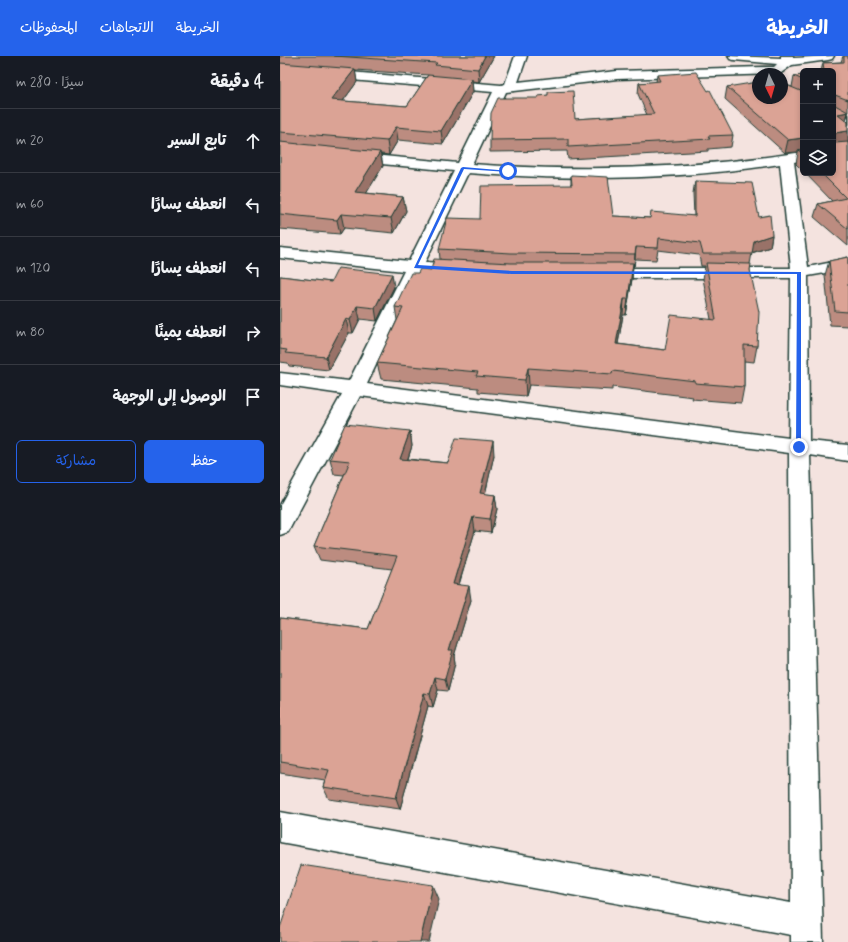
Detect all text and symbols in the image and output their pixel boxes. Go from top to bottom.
text: الخريطة [766,16,828,41]
text: المحفوظات [20,19,78,37]
text: الاتجاهات [100,19,154,37]
text: الخريطة [176,19,219,37]
north arrow [752,68,788,104]
map controls [800,68,836,176]
button: + [800,68,836,104]
text: 4 دقيقة [210,71,264,93]
text: سيرًا · 280 m [16,74,84,91]
button: − [800,104,836,140]
icon: ahead [242,130,264,152]
text: تابع السير [168,131,226,151]
text: 20 m [16,132,44,149]
button: layers [800,140,836,176]
route start [499,162,517,180]
icon: left [242,194,264,216]
text: انعطف يسارًا [151,195,226,215]
text: 60 m [16,196,44,213]
icon: left [242,258,264,280]
text: انعطف يسارًا [151,259,226,279]
text: 120 m [16,260,50,277]
icon: right [242,322,264,344]
text: انعطف يمينًا [155,323,226,343]
text: 80 m [16,324,45,341]
icon: arrive [242,386,264,408]
text: الوصول إلى الوجهة [112,387,226,407]
route end [790,438,808,456]
button: مشاركة [16,440,136,483]
button: حفظ [144,440,264,483]

